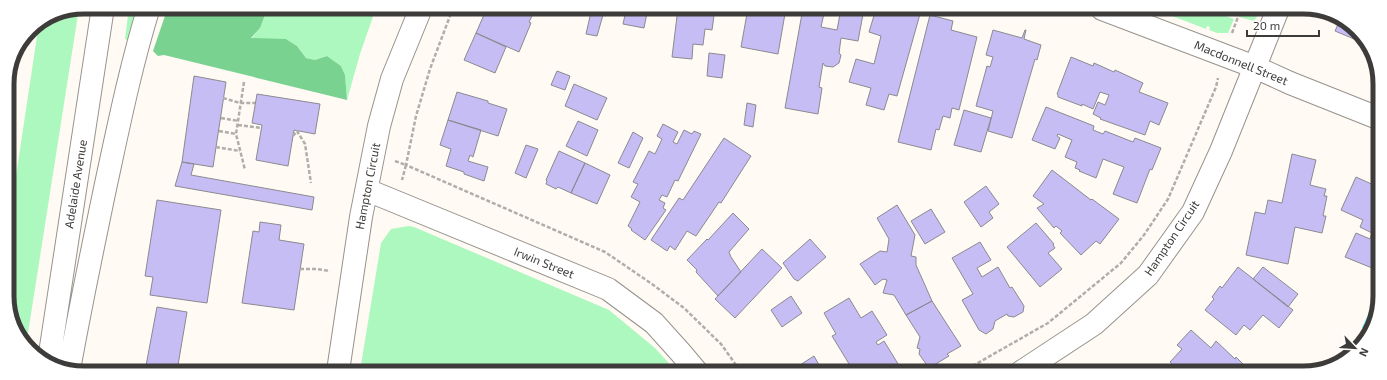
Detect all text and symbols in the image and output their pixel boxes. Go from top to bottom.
scale bar [1247,12,1319,38]
text: 20 m [1253,18,1280,32]
street label: Macdonnell Street [1192,37,1291,87]
street label: Adelaide Avenue [61,138,89,229]
street label: Hampton Circuit [352,141,382,230]
street label: Hampton Circuit [1141,197,1202,278]
street label: Irwin Street [512,244,577,281]
north arrow [1335,328,1375,368]
text: N [1357,346,1372,359]

